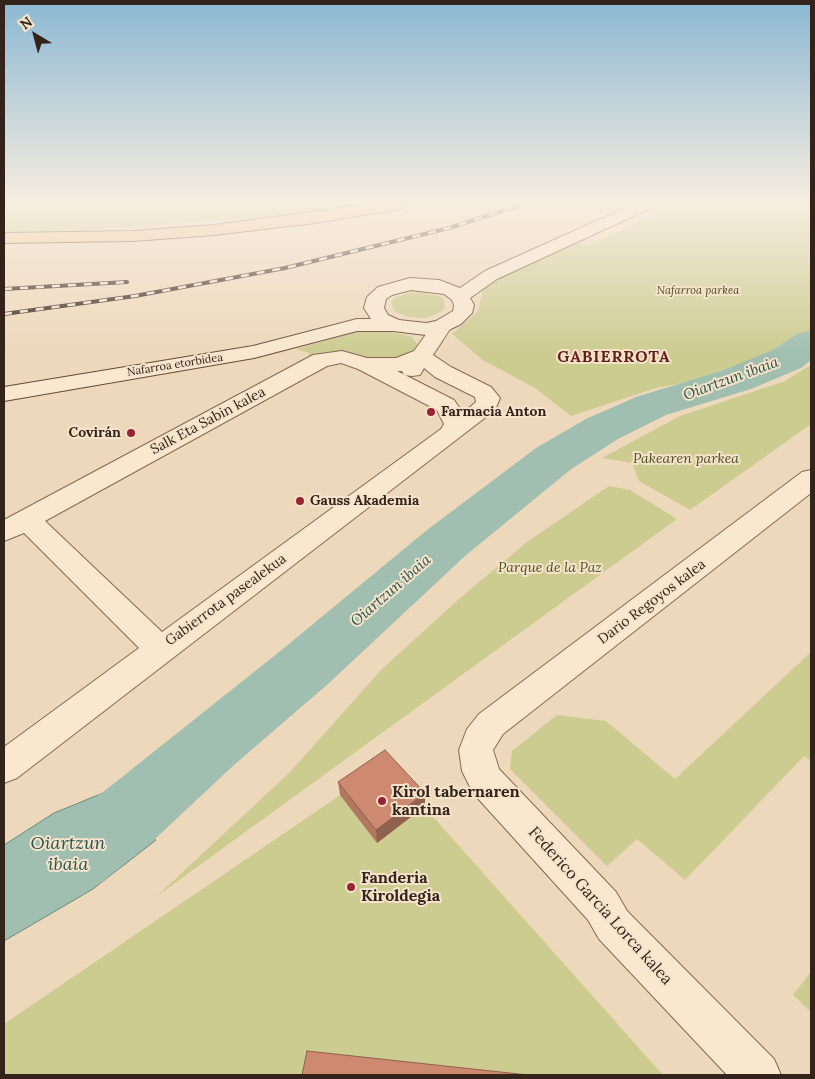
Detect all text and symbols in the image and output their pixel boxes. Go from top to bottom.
north arrow [10,10,60,60]
text: N [16,13,36,33]
park label: Nafarroa parkea [657,284,739,298]
district label: GABIERROTA [556,347,672,367]
street label: Nafarroa etorbidea [126,351,224,379]
water label: Oiartzun ibaia [681,353,781,405]
street label: Salk Eta Sabin kalea [148,384,268,458]
place label: Farmacia Anton [441,404,546,420]
marker: Farmacia Anton [425,406,437,418]
place label: Covirán [69,425,121,441]
marker: Covirán [125,427,137,439]
park label: Pakearen parkea [633,451,739,467]
place label: Gauss Akademia [310,493,419,509]
marker: Gauss Akademia [294,495,306,507]
street label: Gabierrota pasealekua [162,550,290,650]
water label: Oiartzun ibaia [347,551,435,631]
street label: Dario Regoyos kalea [595,556,709,648]
park label: Parque de la Paz [498,560,602,576]
place label: Kirol tabernaren kantina [392,782,520,820]
marker: Kirol tabernaren kantina [376,795,388,807]
street label: Federico Garcia Lorca kalea [524,823,676,989]
water label: Oiartzun ibaia [31,833,105,876]
place label: Fanderia Kiroldegia [361,868,440,906]
marker: Fanderia Kiroldegia [345,881,357,893]

